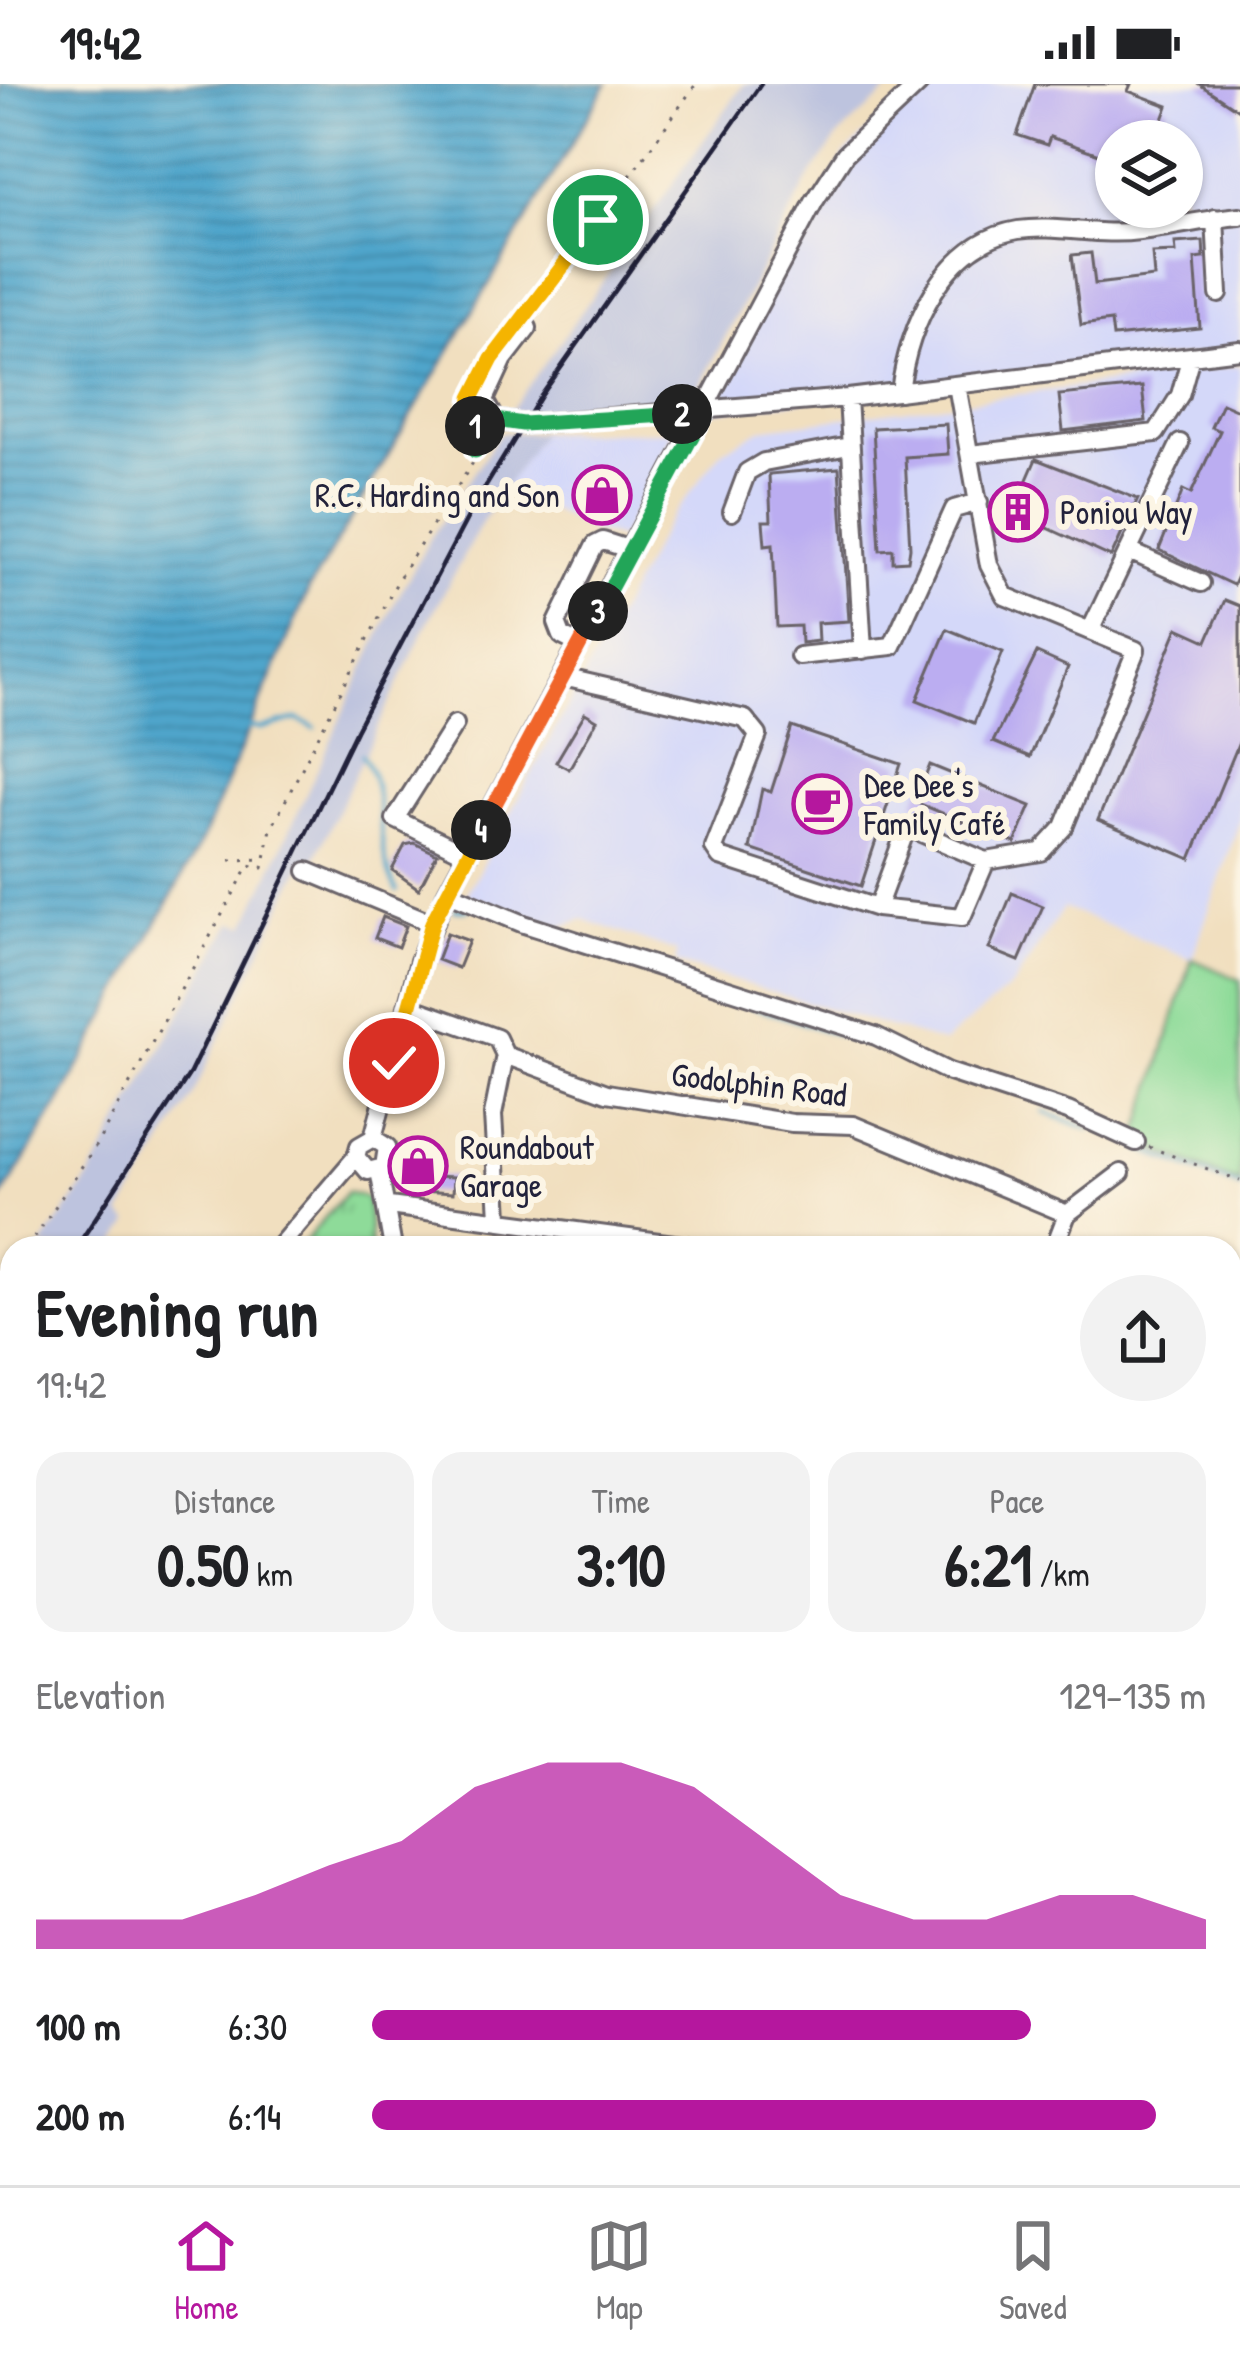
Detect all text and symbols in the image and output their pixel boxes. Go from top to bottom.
text: 19:42 [60,12,141,73]
map controls [1095,120,1203,228]
button: layers [1095,120,1203,228]
pin [547,169,649,271]
icon: arrive [565,187,631,253]
pin: 2 [652,384,712,444]
text: 2 [674,392,690,436]
pin: 1 [445,396,505,456]
text: 1 [469,404,481,448]
shop icon: R.C. Harding and Son [571,464,633,526]
place label: R.C. Harding and Son [315,473,560,518]
building icon: Poniou Way [987,481,1049,543]
place label: Poniou Way [1060,490,1193,535]
pin: 3 [568,581,628,641]
text: 3 [591,589,605,633]
place label: Dee Dee's Family Café [863,763,1005,846]
cafe icon: Dee Dee's Family Café [791,773,853,835]
pin: 4 [451,800,511,860]
text: 4 [475,808,487,852]
pin [343,1012,445,1114]
icon: check [361,1030,427,1096]
street label: Godolphin Road [669,1051,849,1118]
place label: Roundabout Garage [460,1125,594,1208]
shop icon: Roundabout Garage [387,1135,449,1197]
text: Evening run [36,1267,318,1357]
button: share [1080,1275,1206,1401]
text: 19:42 [36,1357,106,1410]
text: Distance [175,1479,275,1523]
text: Time [592,1479,650,1523]
text: Pace [990,1479,1044,1523]
text: 0.50 [157,1523,249,1605]
text: 3:10 [576,1523,666,1605]
text: 6:21 [944,1523,1032,1605]
text: km [249,1552,293,1596]
text: /km [1032,1552,1090,1596]
text: Elevation [36,1668,166,1721]
text: 129–135 m [1059,1668,1206,1721]
text: 100 m [36,1999,121,2052]
text: 6:30 [228,1999,288,2052]
text: 200 m [36,2089,125,2142]
text: 6:14 [228,2089,281,2142]
tab: Home [173,2213,239,2329]
tab: Map [586,2213,652,2329]
tab: Saved [999,2213,1067,2329]

